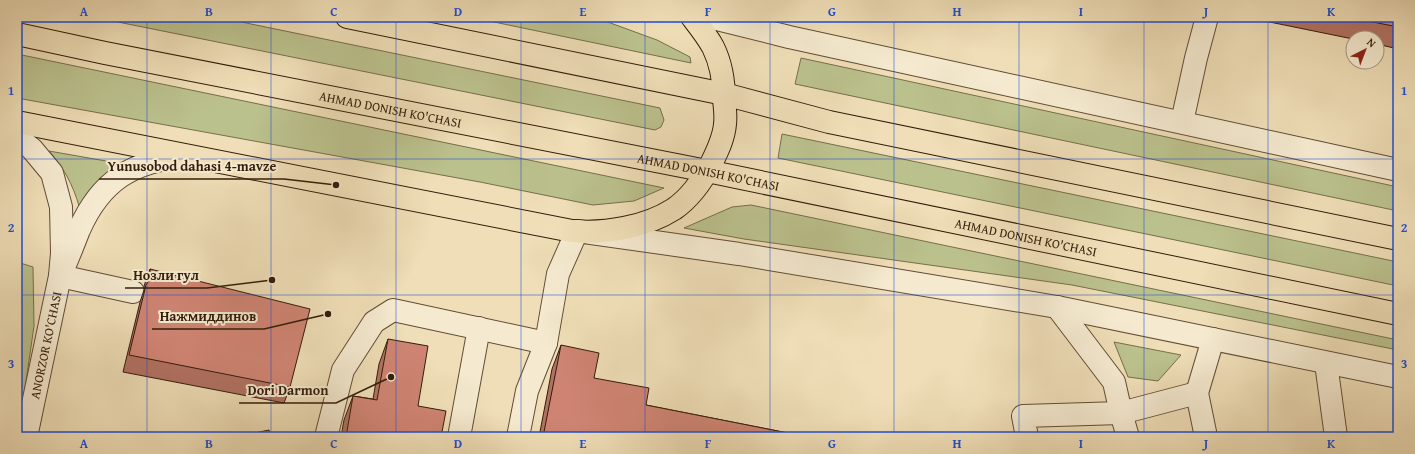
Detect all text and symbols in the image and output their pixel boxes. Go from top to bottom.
text: A [80,2,89,21]
text: B [205,2,213,21]
text: C [330,2,338,21]
text: D [454,2,462,21]
text: E [580,2,587,21]
text: F [705,2,712,21]
text: G [828,2,836,21]
text: H [952,2,962,21]
text: I [1079,2,1083,21]
text: J [1202,2,1209,21]
text: K [1327,2,1336,21]
north arrow [1345,30,1385,70]
text: N [1364,34,1380,51]
text: 1 [8,81,14,100]
text: 1 [1401,81,1407,100]
street label: AHMAD DONISH KO'CHASI [318,86,463,132]
street label: AHMAD DONISH KO'CHASI [636,148,781,195]
callout: Yunusobod dahasi 4-mavze [99,153,284,179]
text: Yunusobod dahasi 4-mavze [108,156,277,176]
street label: AHMAD DONISH KO'CHASI [953,213,1098,261]
text: 2 [8,218,15,237]
text: 2 [1401,218,1408,237]
callout: Нозли гул [125,262,207,288]
text: Нозли гул [133,265,199,285]
street label: ANORZOR KO'CHASI [25,289,66,401]
callout: Нажмиддинов [152,303,264,329]
text: Нажмиддинов [160,306,256,326]
text: 3 [8,354,14,373]
text: 3 [1401,354,1407,373]
callout: Dori Darmon [239,377,336,403]
text: Dori Darmon [248,380,329,400]
text: A [80,434,89,453]
text: B [205,434,213,453]
text: C [330,434,338,453]
text: D [454,434,462,453]
text: E [580,434,587,453]
text: F [705,434,712,453]
text: G [828,434,836,453]
text: H [952,434,962,453]
text: I [1079,434,1083,453]
text: J [1202,434,1209,453]
text: K [1327,434,1336,453]

